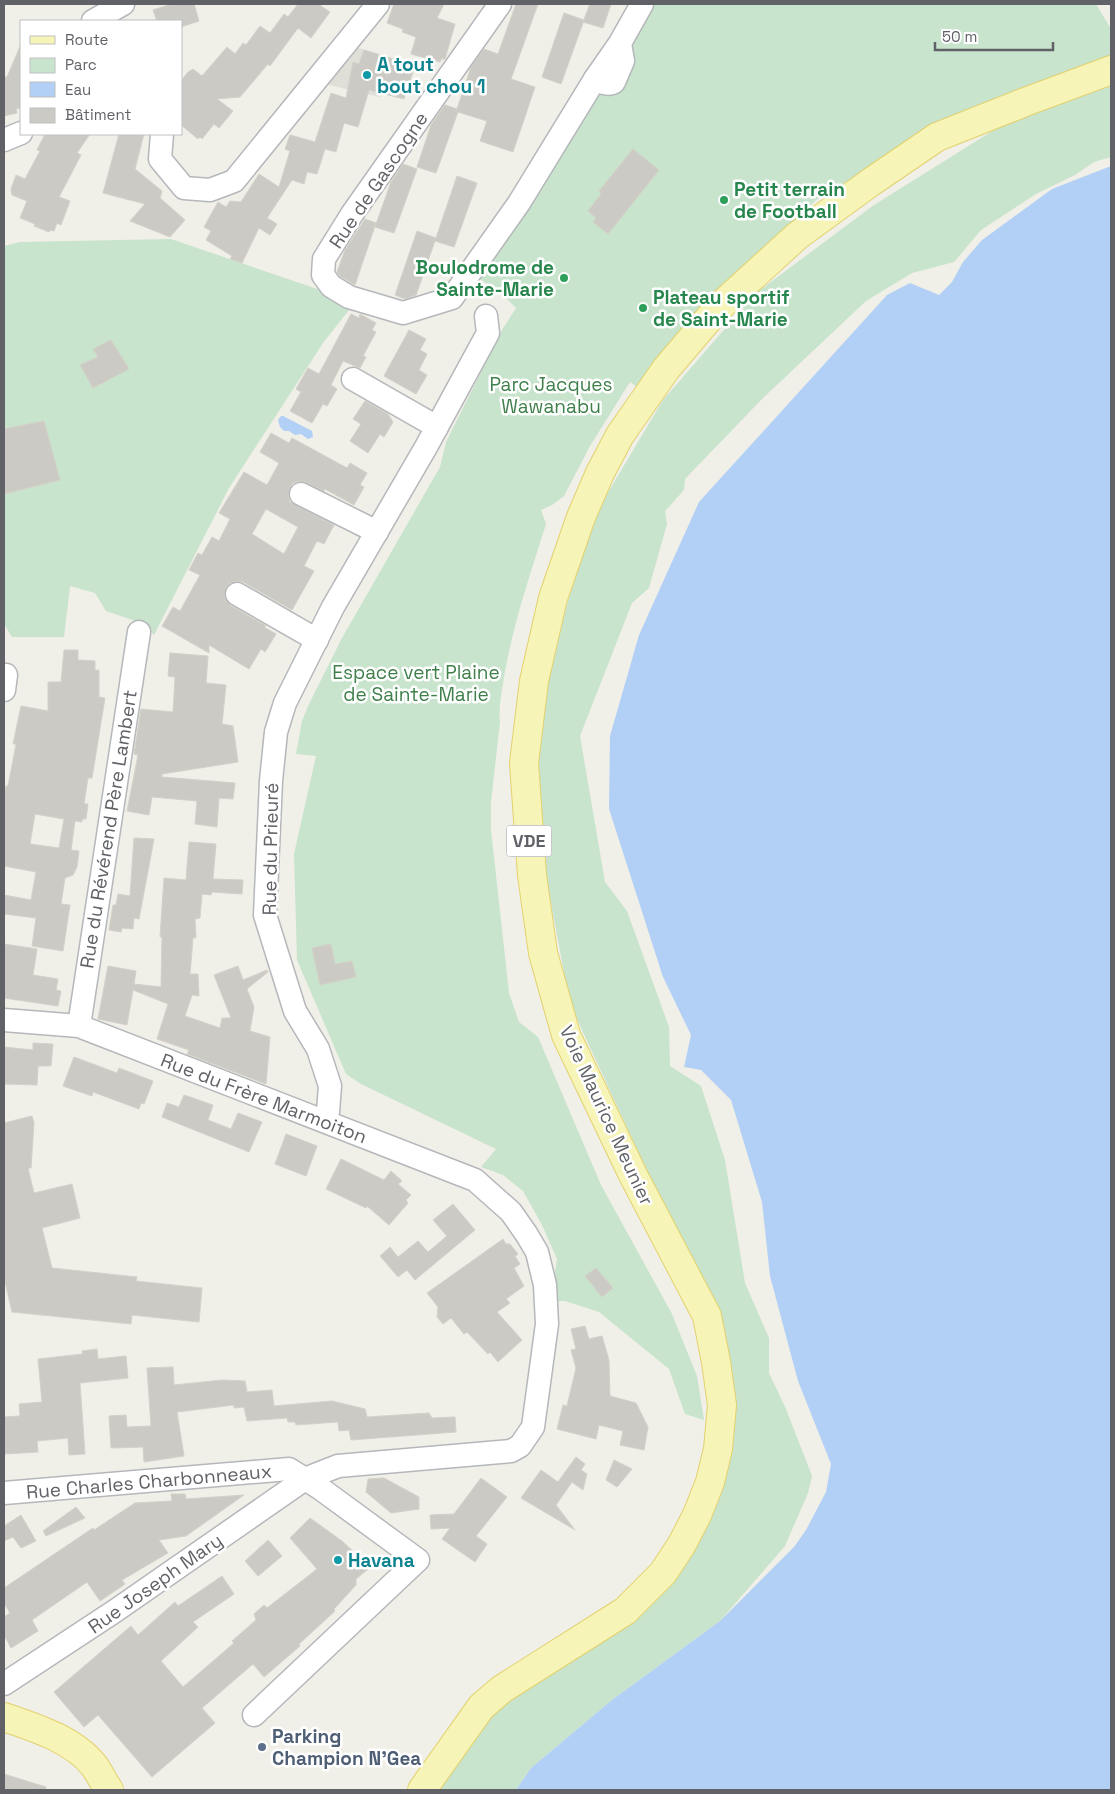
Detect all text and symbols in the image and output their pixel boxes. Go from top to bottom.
legend [20,20,182,135]
scale bar [935,20,1052,52]
text: 50 m [942,27,977,46]
text: Route [65,30,109,49]
place label: A tout bout chou 1 [377,52,486,99]
text: Parc [65,55,97,74]
marker: A tout bout chou 1 [361,69,373,81]
text: Eau [65,80,91,99]
text: Bâtiment [65,105,131,124]
street label: Rue de Gascogne [323,107,433,253]
place label: Petit terrain de Football [734,177,845,224]
marker: Petit terrain de Football [718,194,730,206]
place label: Boulodrome de Sainte-Marie [415,255,554,302]
marker: Boulodrome de Sainte-Marie [558,272,570,284]
place label: Plateau sportif de Saint-Marie [653,285,790,332]
marker: Plateau sportif de Saint-Marie [637,302,649,314]
park label: Parc Jacques Wawanabu [489,372,613,419]
park label: Espace vert Plaine de Sainte-Marie [332,660,500,707]
street label: Rue du Révérend Père Lambert [74,688,143,970]
street label: Rue du Prieuré [257,782,284,916]
road number: VDE [506,826,552,856]
street label: Voie Maurice Meunier [554,1021,659,1209]
street label: Rue du Frère Marmoiton [157,1048,370,1149]
street label: Rue Charles Charbonneaux [25,1458,273,1505]
street label: Rue Joseph Mary [83,1528,227,1639]
place label: Havana [348,1548,415,1573]
marker: Havana [332,1554,344,1566]
place label: Parking Champion N'Gea [272,1724,421,1771]
marker: Parking Champion N'Gea [256,1741,268,1753]

